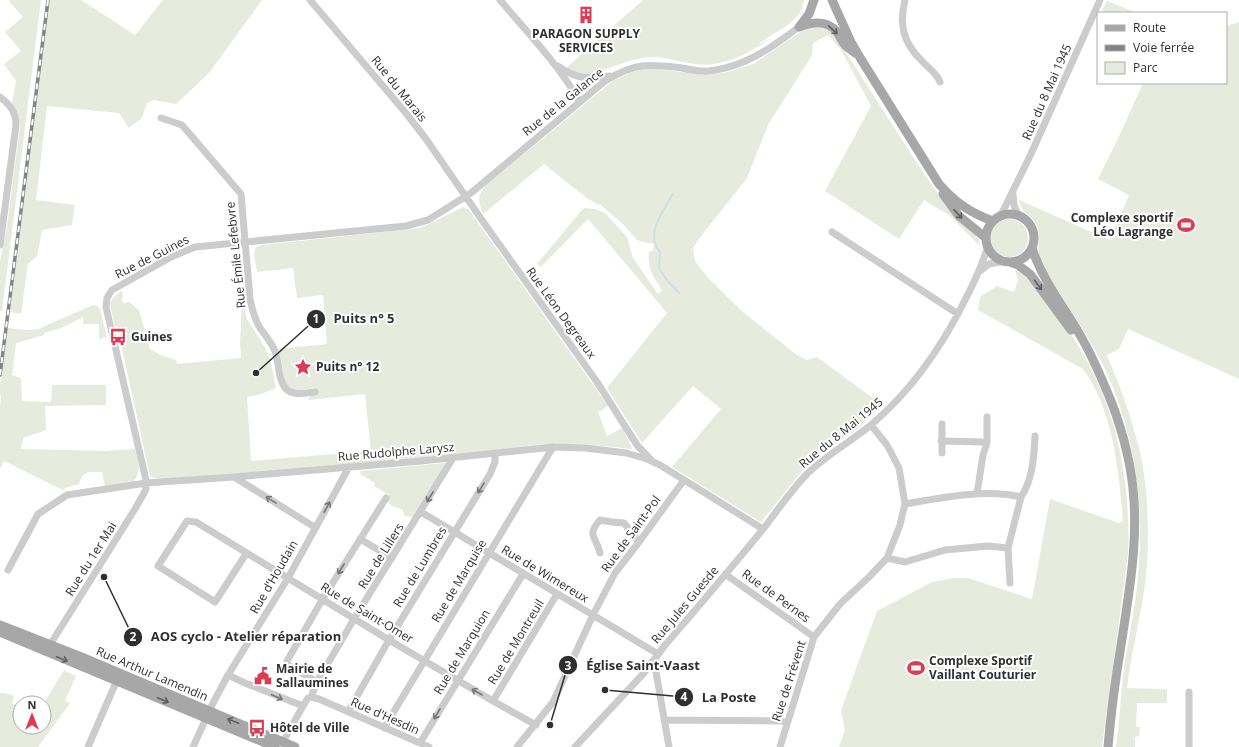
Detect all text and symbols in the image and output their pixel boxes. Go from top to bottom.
building icon: PARAGON SUPPLY SERVICES [576,5,596,25]
legend [1097,12,1227,84]
text: Route [1133,19,1166,36]
place label: PARAGON SUPPLY SERVICES [532,25,641,56]
one-way arrow [828,25,838,35]
text: Voie ferrée [1133,39,1195,56]
street label: Rue du 8 Mai 1945 [1018,41,1075,143]
street label: Rue du Marais [368,52,431,125]
text: Parc [1133,59,1158,76]
street label: Rue de la Galance [519,64,607,140]
street label: Rue Émile Lefebvre [221,201,250,309]
one-way arrow [954,209,963,219]
place label: Complexe sportif Léo Lagrange [1071,209,1174,240]
sports icon: Complexe sportif Léo Lagrange [1176,215,1196,235]
street label: Rue de Guines [112,231,192,282]
street label: Rue Léon Degreaux [522,264,601,362]
one-way arrow [1034,280,1043,291]
callout: Puits n° 5 [306,306,403,331]
text: Puits n° 5 [333,309,395,327]
text: 1 [313,310,319,327]
bus stop icon: Guines [108,327,128,347]
place label: Guines [131,328,172,345]
place icon: Puits n° 12 [293,357,313,377]
place label: Puits n° 12 [316,358,379,375]
street label: Rue du 8 Mai 1945 [795,393,886,472]
street label: Rue Rudolphe Larysz [337,438,455,465]
one-way arrow [477,482,485,494]
one-way arrow [426,491,434,503]
street label: Rue de Saint-Pol [597,492,664,576]
one-way arrow [265,495,277,503]
one-way arrow [324,501,332,513]
street label: Rue du 1er Mai [61,518,120,599]
street label: Rue de Lillers [354,519,408,592]
street label: Rue de Lumbres [389,523,450,610]
street label: Rue de Marquise [427,536,490,626]
street label: Rue d'Houdain [246,537,302,617]
street label: Rue de Wimereux [498,541,593,607]
street label: Rue Jules Guesde [647,562,722,647]
one-way arrow [337,563,345,574]
street label: Rue de Pernes [739,565,814,626]
street label: Rue de Saint-Omer [318,578,417,647]
street label: Rue de Montreuil [483,596,548,687]
street label: Rue de Marquion [429,606,494,697]
callout: AOS cyclo - Atelier réparation [123,624,349,649]
text: AOS cyclo - Atelier réparation [151,627,341,645]
text: 2 [130,628,137,645]
street label: Rue de Frévent [767,638,810,723]
street label: Rue Arthur Lamendin [94,642,211,705]
place label: Complexe Sportif Vaillant Couturier [929,652,1037,683]
callout: Église Saint-Vaast [558,653,708,678]
one-way arrow [55,655,67,663]
text: Église Saint-Vaast [586,656,700,674]
text: 3 [565,657,572,674]
sports icon: Complexe Sportif Vaillant Couturier [906,658,926,678]
place label: Mairie de Sallaumines [276,660,349,691]
public building icon: Mairie de Sallaumines [253,666,273,686]
callout: La Poste [674,684,764,709]
one-way arrow [472,688,483,696]
text: 4 [681,688,688,705]
text: La Poste [702,688,757,706]
one-way arrow [270,693,282,701]
street label: Rue d'Hesdin [348,693,422,738]
north arrow [12,695,52,735]
text: N [28,697,36,712]
one-way arrow [157,697,169,704]
one-way arrow [433,708,441,720]
one-way arrow [227,717,239,725]
bus stop icon: Hôtel de Ville [247,718,267,738]
place label: Hôtel de Ville [270,719,349,736]

